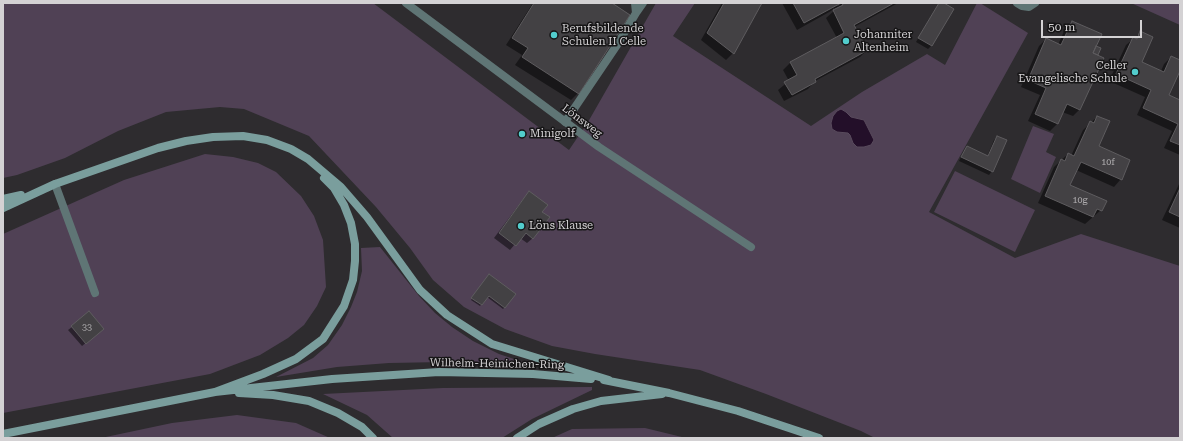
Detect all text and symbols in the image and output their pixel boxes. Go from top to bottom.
scale bar [1043,12,1144,38]
text: 50 m [1048,20,1075,34]
place label: Berufsbildende Schulen II Celle [562,22,646,48]
place label: Johanniter Altenheim [854,28,912,54]
marker: Berufsbildende Schulen II Celle [549,30,559,40]
marker: Johanniter Altenheim [841,36,851,46]
place label: Celler Evangelische Schule [1018,59,1127,85]
marker: Celler Evangelische Schule [1130,67,1140,77]
street label: Lönsweg [559,102,605,140]
place label: Minigolf [530,127,575,141]
marker: Minigolf [517,129,527,139]
house number: 10f [1101,157,1115,167]
house number: 10g [1072,195,1088,205]
place label: Löns Klause [529,219,593,233]
marker: Löns Klause [516,221,526,231]
house number: 33 [82,322,92,332]
street label: Wilhelm-Heinichen-Ring [430,356,564,372]

